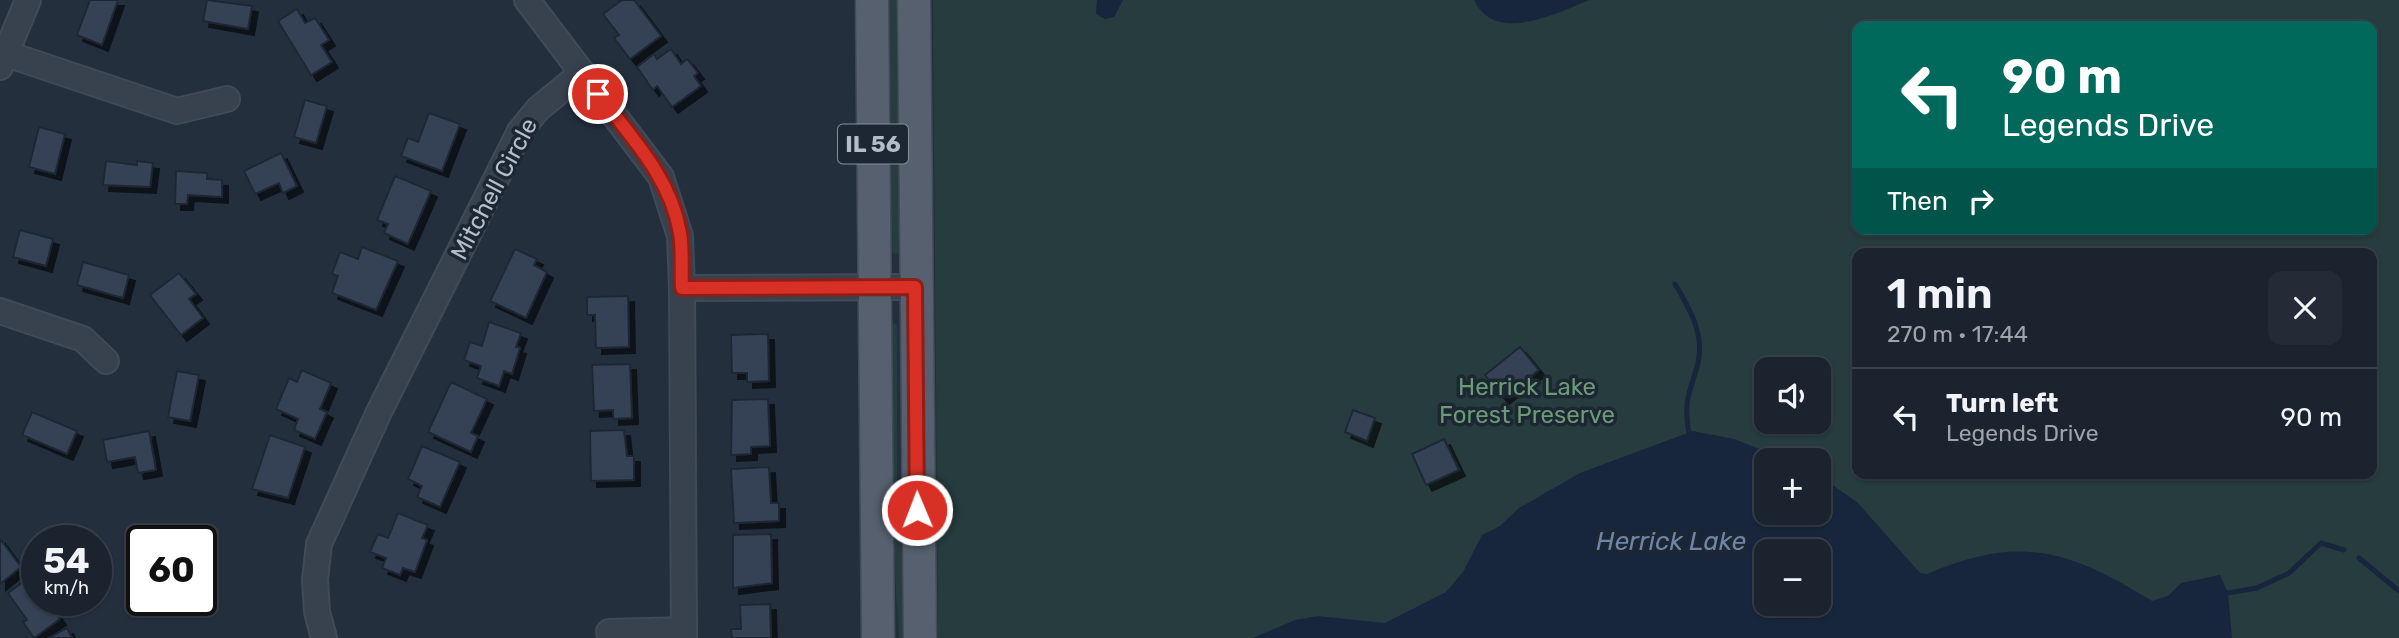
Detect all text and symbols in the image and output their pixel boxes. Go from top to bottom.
text: 90 m [2002,47,2122,105]
icon: left [1887,49,1978,140]
pin [568,64,628,124]
icon: arrive [579,75,617,113]
text: Legends Drive [2002,106,2214,144]
street label: Mitchell Circle [445,113,543,265]
road number: IL 56 [838,125,908,164]
icon: right [1962,182,2000,220]
text: Then [1887,186,1948,217]
text: 1 min [1887,269,1993,319]
button: close [2268,271,2342,345]
text: 270 m · 17:44 [1887,320,2028,348]
map controls [1754,357,1831,616]
button: sound [1754,357,1831,434]
park label: Herrick Lake Forest Preserve [1439,373,1615,429]
text: Turn left [1946,388,2058,419]
icon: left [1887,398,1925,436]
text: 90 m [2281,402,2342,433]
text: Legends Drive [1946,419,2099,447]
button: + [1754,448,1831,525]
position arrow [880,473,954,547]
speed limit sign: 60 [126,525,217,616]
water label: Herrick Lake [1596,526,1747,557]
button: − [1754,539,1831,616]
text: 54 [43,540,90,582]
text: km/h [44,577,89,599]

